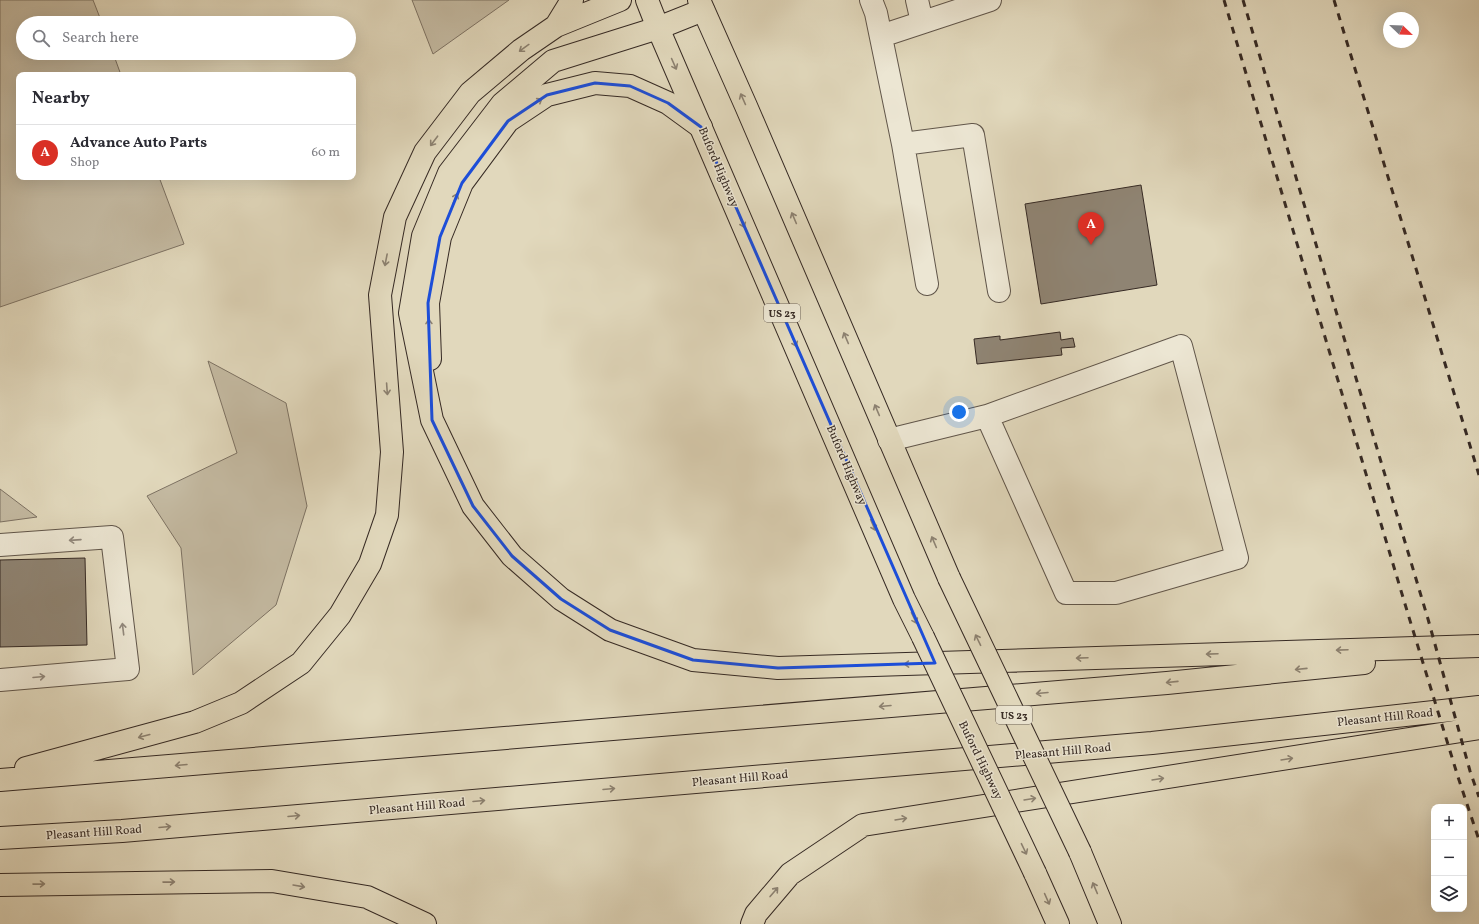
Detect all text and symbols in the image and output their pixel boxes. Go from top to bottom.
north arrow [1383,12,1419,48]
search box [16,16,356,60]
icon: search [30,27,52,49]
text: Search here [62,28,139,49]
one-way arrow [518,44,529,52]
one-way arrow [671,58,678,70]
text: Nearby [32,87,90,110]
one-way arrow [739,93,746,105]
one-way arrow [532,97,543,106]
street label: Buford Highway [694,125,742,210]
text: Advance Auto Parts [70,133,207,154]
one-way arrow [429,135,438,146]
text: A [40,144,50,162]
text: 60 m [312,144,340,162]
text: Shop [70,154,99,172]
one-way arrow [452,194,460,206]
pin: A [1078,212,1104,245]
one-way arrow [790,213,798,225]
one-way arrow [739,215,747,227]
one-way arrow [382,253,390,266]
road number: US 23 [764,304,800,322]
one-way arrow [425,319,433,332]
one-way arrow [841,332,849,344]
one-way arrow [791,335,798,347]
one-way arrow [384,382,391,395]
your location [949,402,969,422]
one-way arrow [872,405,880,417]
street label: Buford Highway [822,423,870,508]
one-way arrow [869,519,877,531]
one-way arrow [69,536,82,543]
one-way arrow [929,537,937,549]
one-way arrow [911,612,918,624]
one-way arrow [119,623,127,636]
one-way arrow [974,634,981,646]
one-way arrow [1336,646,1349,654]
one-way arrow [1206,650,1219,658]
one-way arrow [1076,654,1089,662]
one-way arrow [904,660,917,667]
one-way arrow [1295,666,1308,673]
one-way arrow [32,674,45,681]
one-way arrow [1166,679,1179,686]
one-way arrow [1036,690,1049,697]
one-way arrow [879,703,892,710]
street label: Pleasant Hill Road [1336,705,1434,731]
road number: US 23 [996,706,1032,724]
street label: Buford Highway [954,718,1006,803]
one-way arrow [138,733,151,740]
street label: Pleasant Hill Road [1014,740,1112,764]
one-way arrow [1280,755,1293,763]
one-way arrow [175,762,188,769]
street label: Pleasant Hill Road [691,767,789,791]
one-way arrow [1151,775,1164,783]
one-way arrow [602,786,615,793]
street label: Pleasant Hill Road [368,795,466,819]
one-way arrow [1023,795,1036,803]
one-way arrow [473,797,486,804]
map controls [1431,804,1467,912]
button: + [1431,804,1467,840]
one-way arrow [287,813,300,820]
one-way arrow [894,815,907,823]
street label: Pleasant Hill Road [45,822,143,844]
one-way arrow [158,824,171,831]
button: − [1431,840,1467,876]
one-way arrow [1021,843,1028,855]
button: layers [1431,876,1467,912]
one-way arrow [162,878,175,886]
one-way arrow [32,880,45,888]
one-way arrow [292,882,305,890]
one-way arrow [1091,883,1098,895]
one-way arrow [769,887,778,898]
one-way arrow [1044,892,1051,904]

